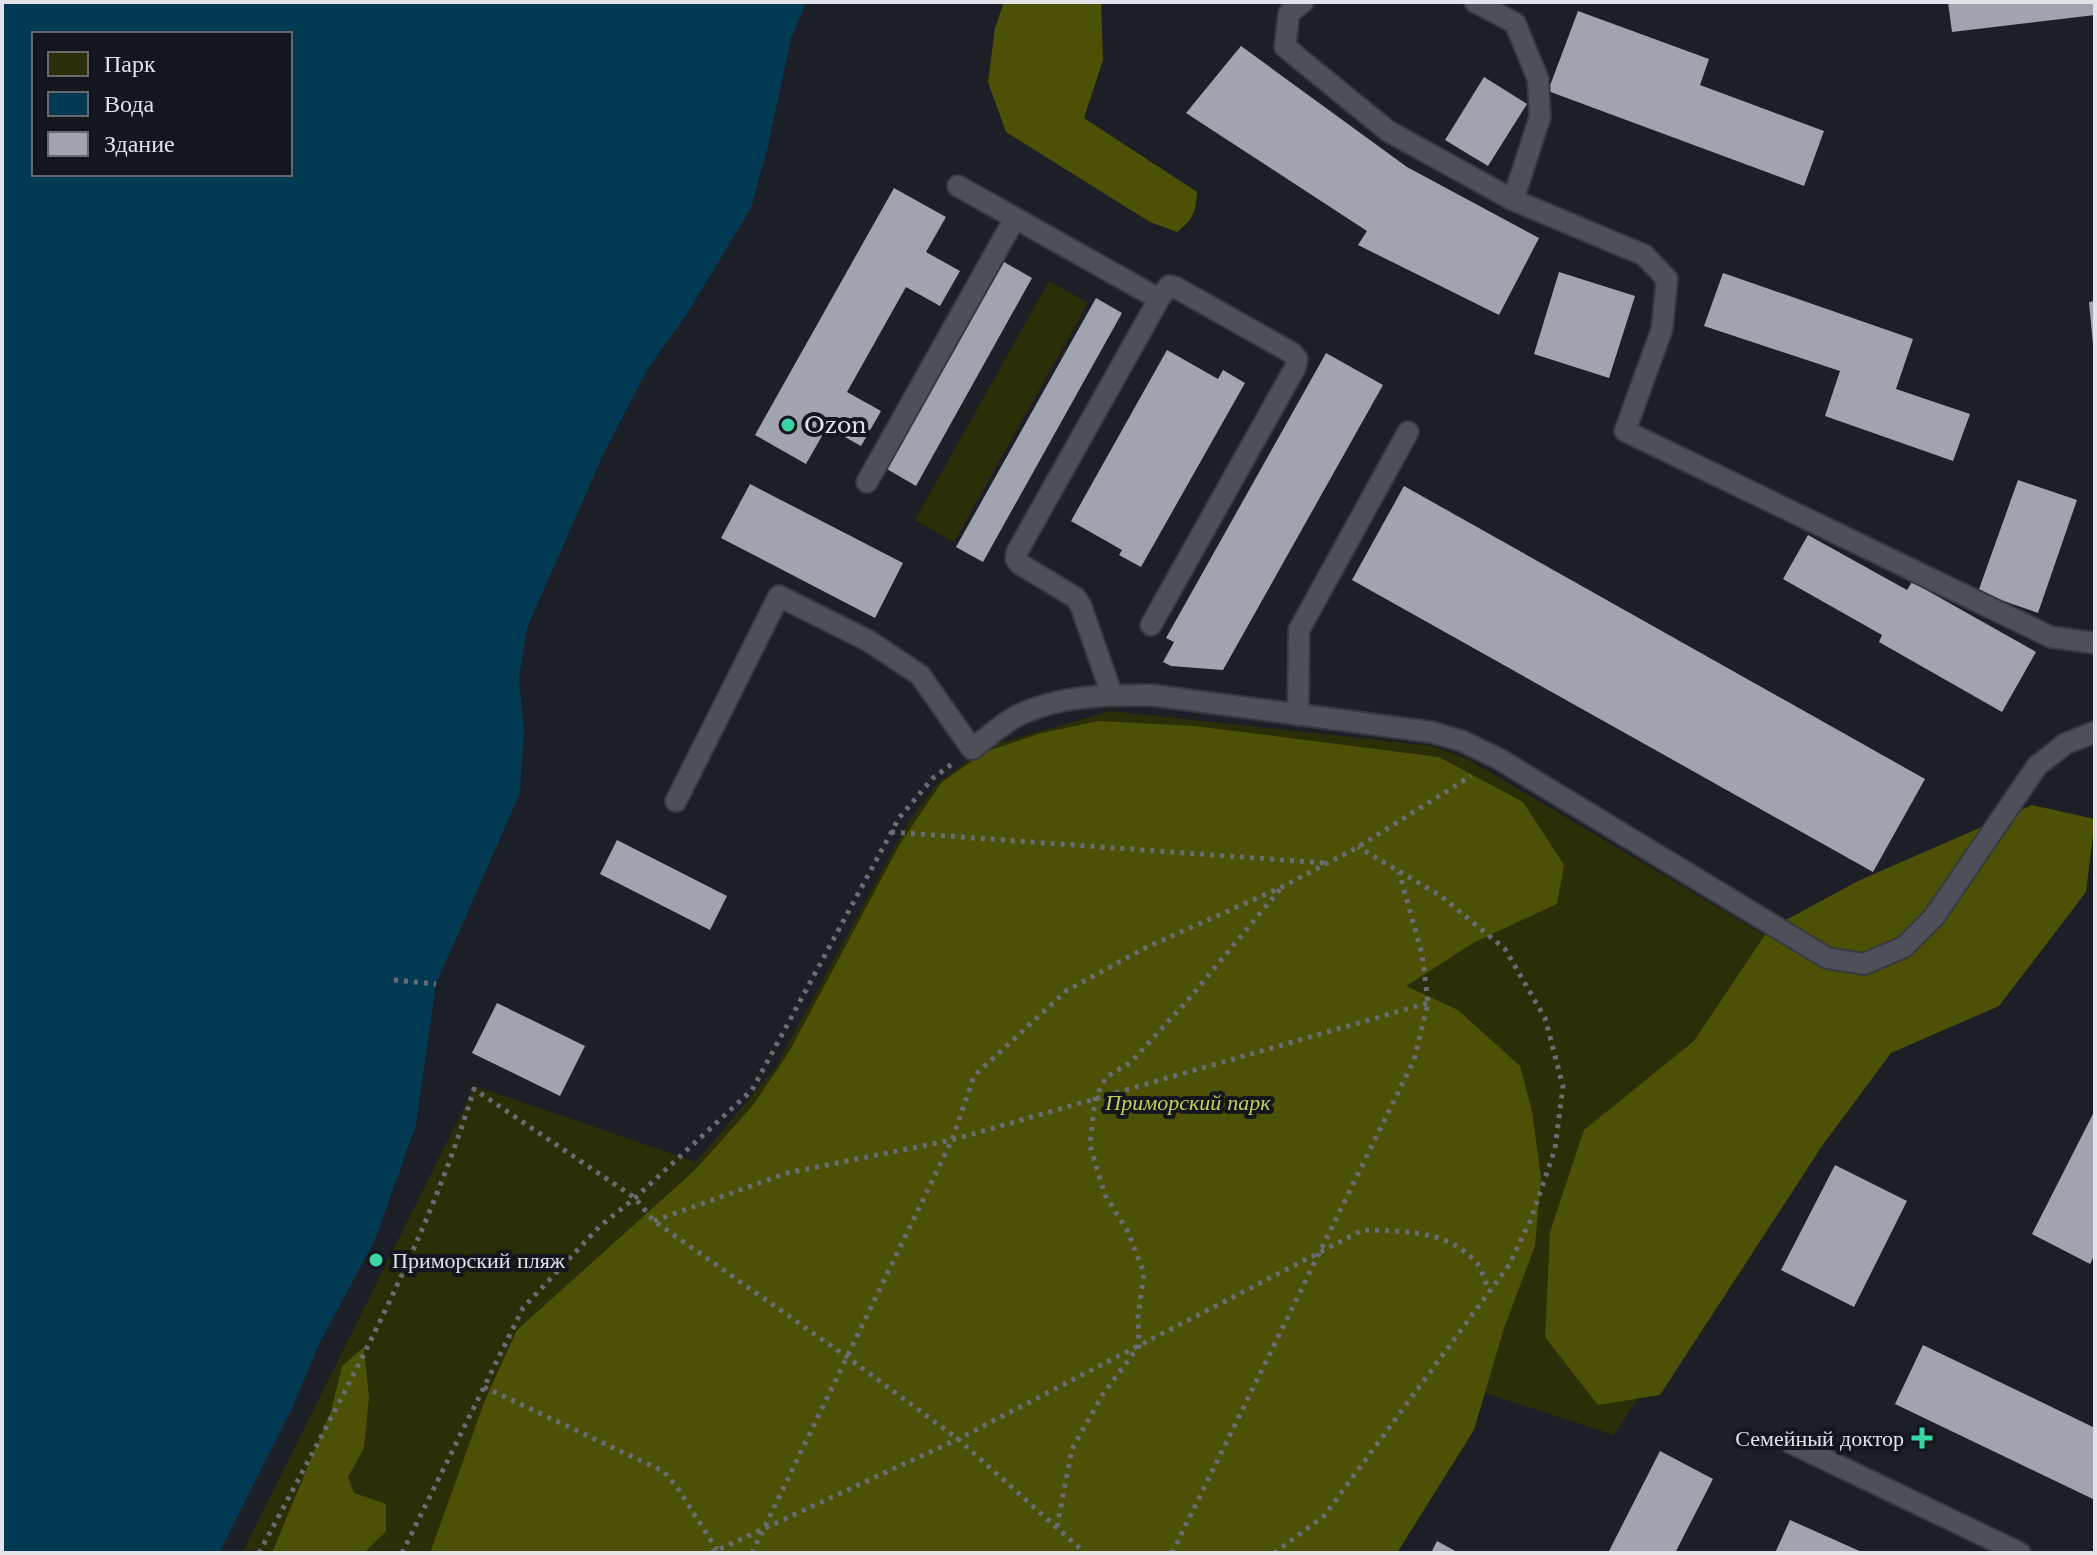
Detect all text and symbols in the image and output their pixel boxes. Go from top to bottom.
legend [32,32,292,176]
text: Парк [104,49,156,78]
text: Вода [104,89,155,118]
text: Здание [104,129,175,158]
place label: Ozon [804,412,866,439]
marker: Ozon [779,416,797,434]
park label: Приморский парк [1104,1089,1271,1116]
place label: Приморский пляж [392,1247,566,1274]
marker: Приморский пляж [367,1251,385,1269]
place label: Семейный доктор [1735,1425,1904,1452]
marker: Семейный доктор [1911,1427,1933,1449]

